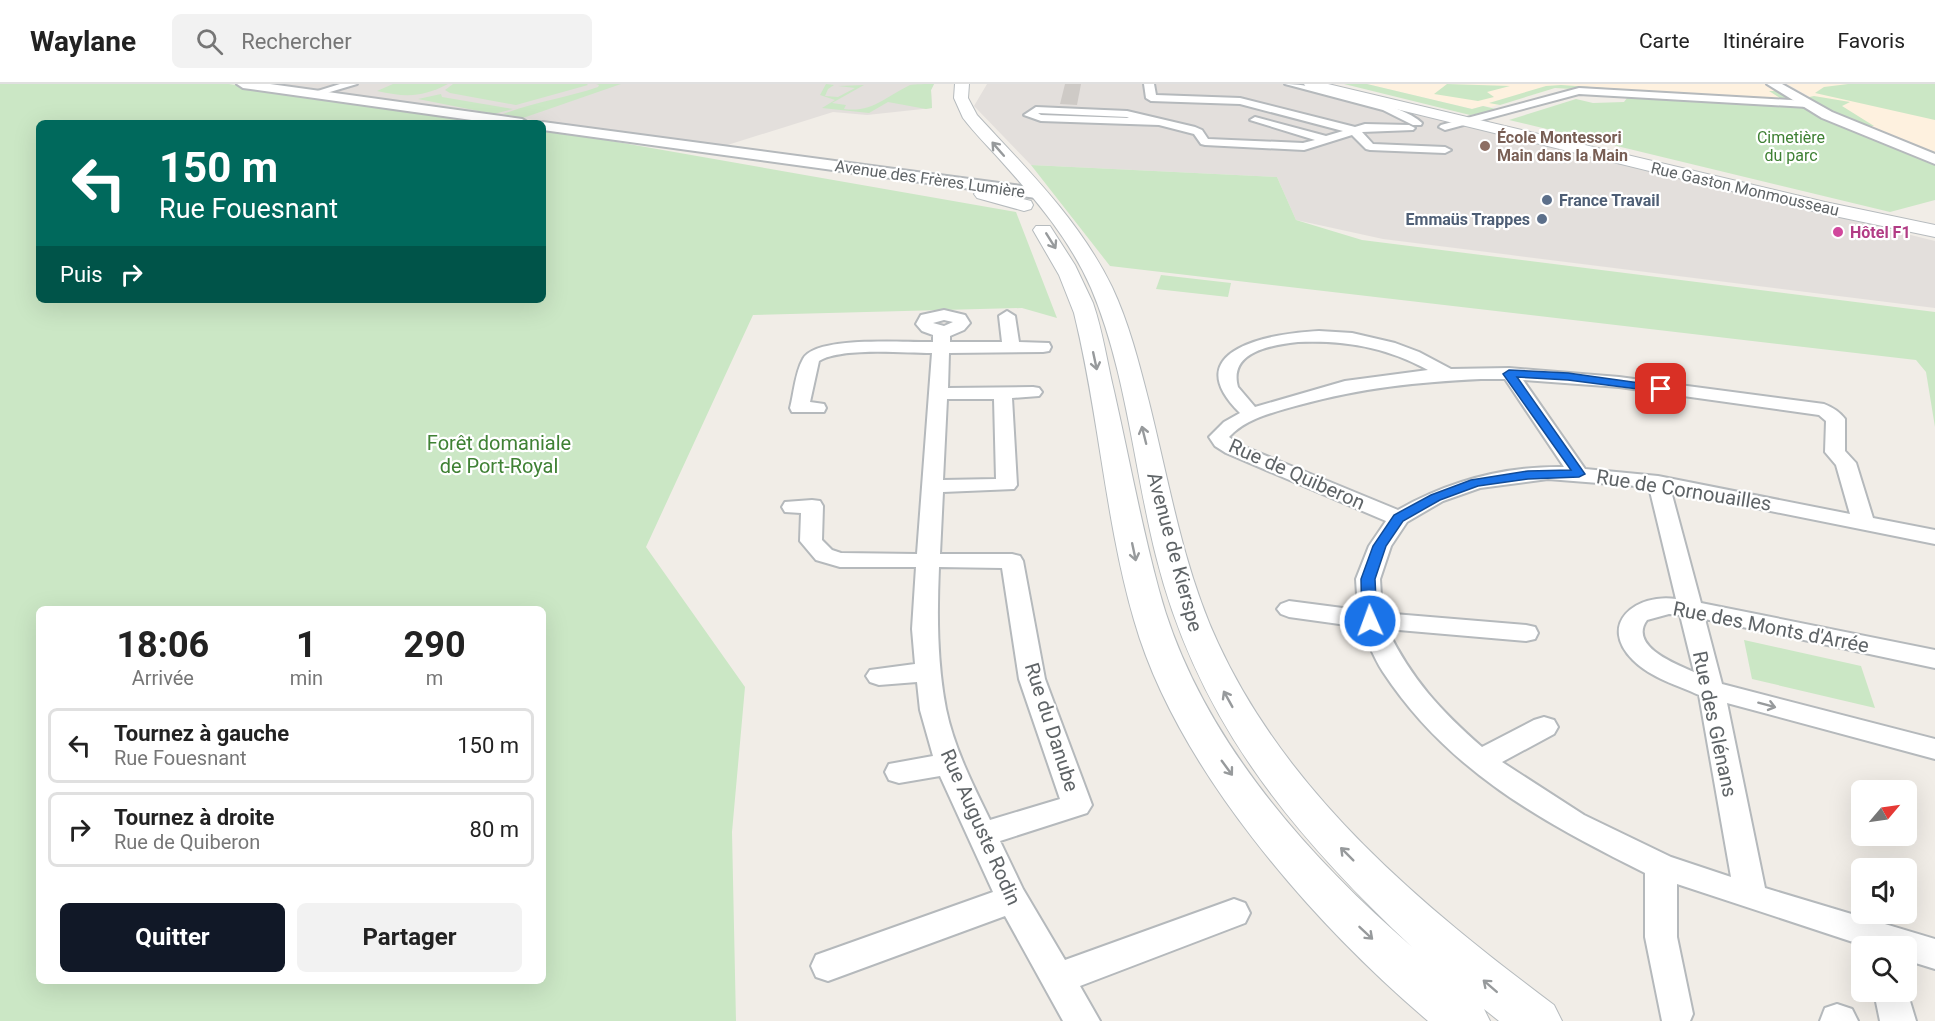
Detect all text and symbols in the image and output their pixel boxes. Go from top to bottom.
search box [172,14,592,68]
text: Waylane [30,25,136,58]
icon: search [193,25,226,58]
text: Rechercher [241,29,352,54]
text: Carte [1639,29,1690,53]
text: Itinéraire [1723,29,1804,53]
text: Favoris [1837,29,1905,53]
place label: École Montessori Main dans la Main [1497,128,1628,165]
park label: Cimetière du parc [1757,128,1825,165]
marker: École Montessori Main dans la Main [1478,139,1492,153]
one-way arrow [991,142,1005,157]
text: 150 m [159,143,278,192]
icon: left [60,144,138,222]
street label: Avenue des Frères Lumière [834,156,1026,202]
street label: Rue Gaston Monmousseau [1649,158,1841,220]
place label: France Travail [1559,191,1660,210]
text: Rue Fouesnant [159,193,338,225]
marker: France Travail [1540,193,1554,207]
place label: Emmaüs Trappes [1406,210,1530,229]
marker: Emmaüs Trappes [1535,212,1549,226]
place label: Hôtel F1 [1850,223,1911,242]
marker: Hôtel F1 [1831,225,1845,239]
one-way arrow [1045,233,1057,249]
icon: right [115,258,148,291]
text: Puis [60,262,103,287]
one-way arrow [1090,351,1101,371]
pin [1635,363,1686,414]
icon: arrive [1644,372,1677,405]
one-way arrow [1138,426,1149,445]
park label: Forêt domaniale de Port-Royal [427,431,571,478]
street label: Rue de Quiberon [1225,433,1369,515]
street label: Rue de Cornouailles [1595,464,1773,516]
street label: Avenue de Kierspe [1142,470,1208,634]
one-way arrow [1129,543,1141,562]
position arrow [1338,589,1402,653]
street label: Rue des Monts d'Arrée [1671,596,1871,658]
text: 18:06 [116,624,209,666]
text: 1 [296,624,317,666]
text: 290 [404,624,466,666]
street label: Rue des Glénans [1688,649,1742,799]
street label: Rue du Danube [1020,660,1084,794]
text: Arrivée [132,666,194,690]
text: min [290,666,323,690]
text: m [426,666,443,690]
one-way arrow [1222,691,1233,709]
one-way arrow [1757,699,1776,711]
text: Tournez à gauche [114,721,289,746]
icon: left [63,729,96,762]
text: 150 m [457,733,519,758]
street label: Rue Auguste Rodin [936,745,1026,909]
text: Rue Fouesnant [114,746,247,770]
one-way arrow [1221,760,1233,776]
north arrow [1851,780,1917,846]
map controls [1851,780,1917,1002]
text: Tournez à droite [114,805,274,830]
icon: right [63,813,96,846]
text: 80 m [470,817,519,842]
text: Rue de Quiberon [114,830,260,854]
one-way arrow [1339,846,1354,861]
button: sound [1851,858,1917,924]
button: Quitter [60,903,285,972]
button: Partager [297,903,522,972]
one-way arrow [1358,926,1373,940]
button: search [1851,936,1917,1002]
one-way arrow [1482,979,1498,992]

